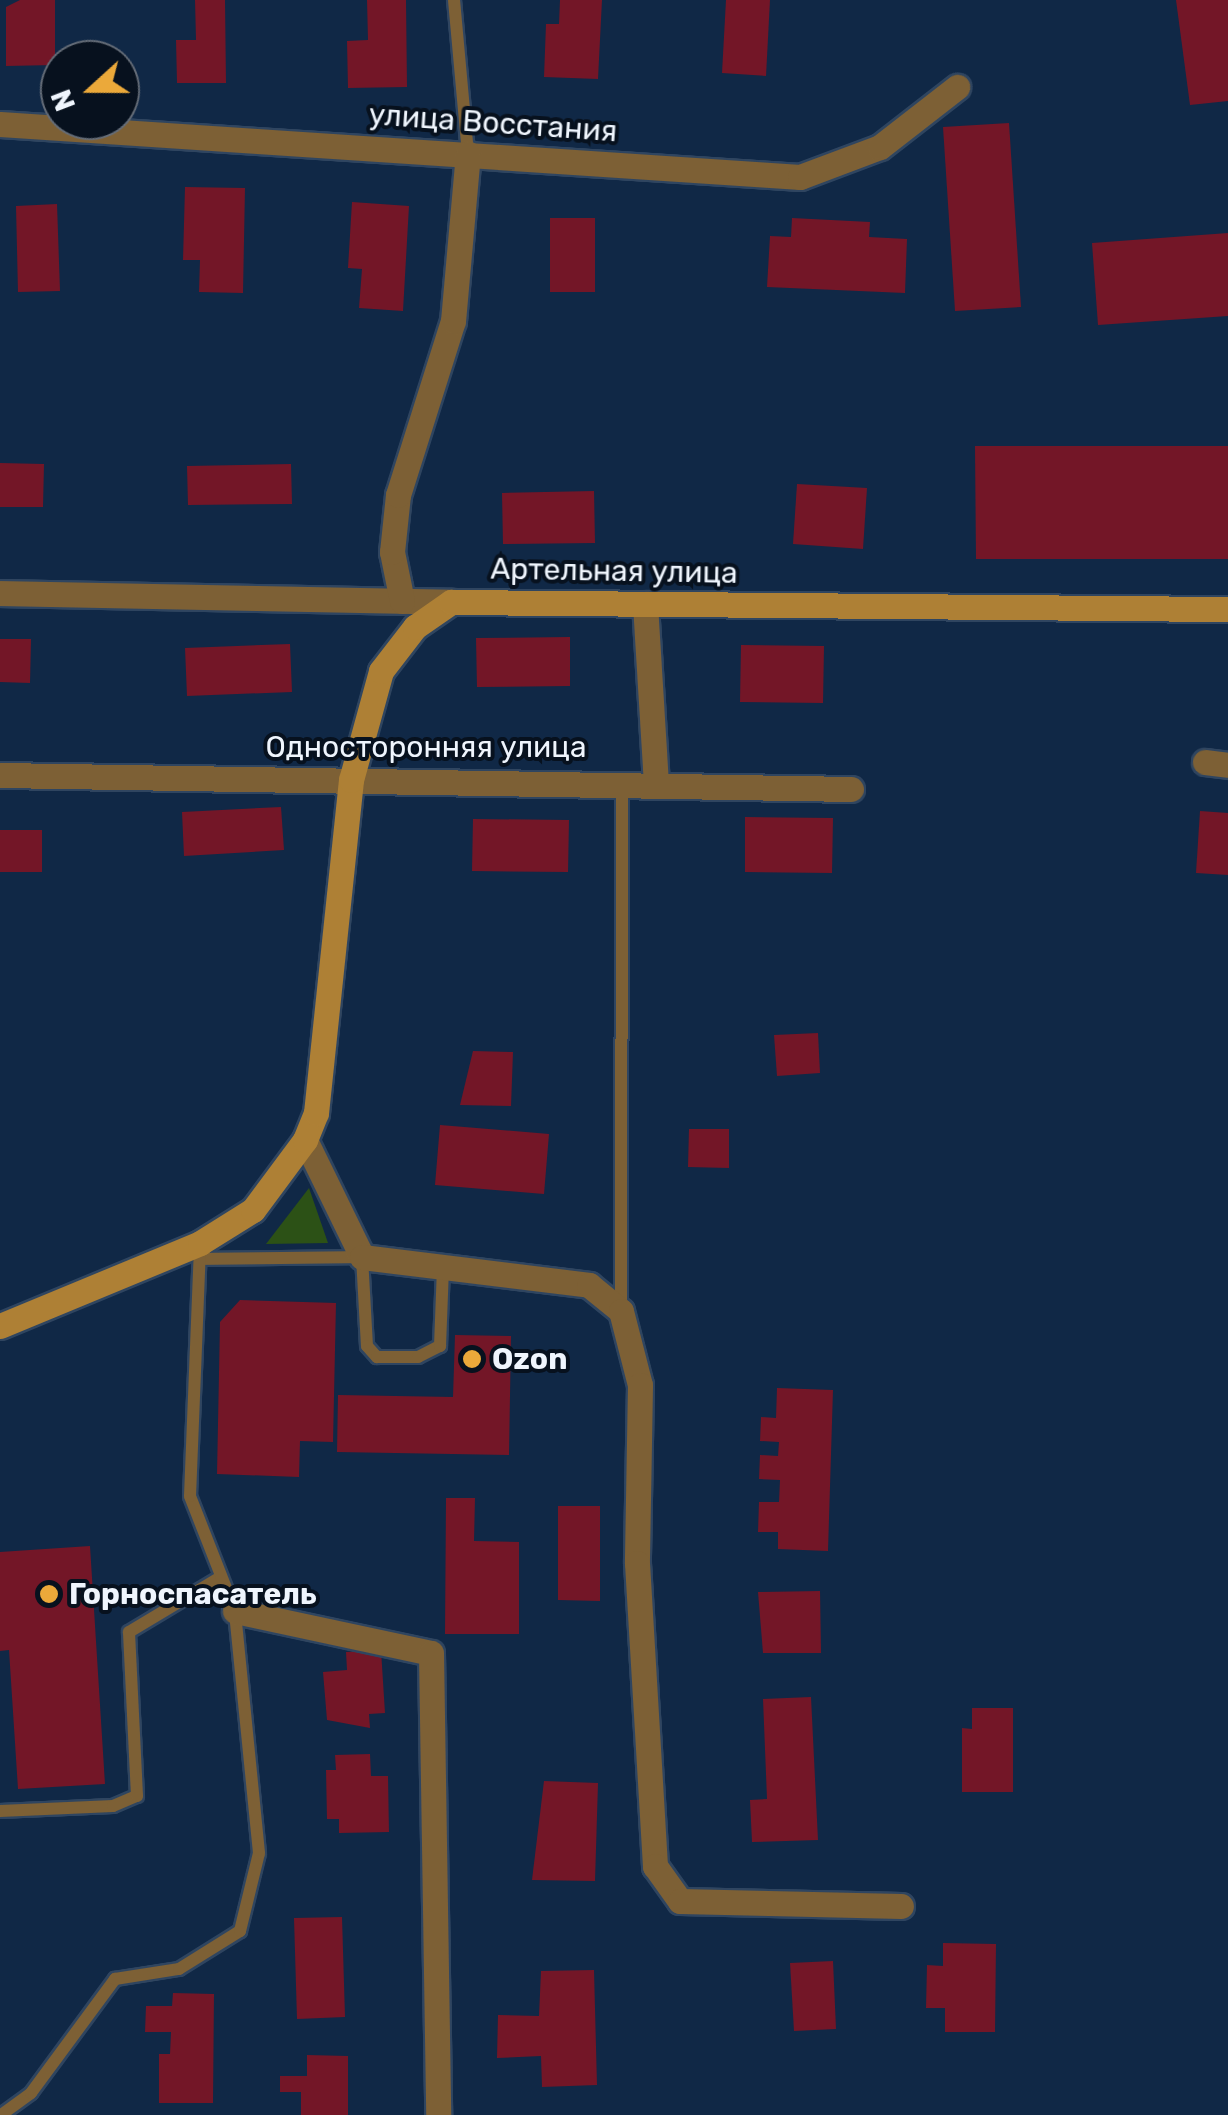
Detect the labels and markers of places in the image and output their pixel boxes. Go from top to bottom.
place label: Ozon [492,1341,567,1377]
marker: Ozon [461,1348,483,1370]
place label: Горноспасатель [69,1576,317,1612]
marker: Горноспасатель [38,1583,60,1605]

